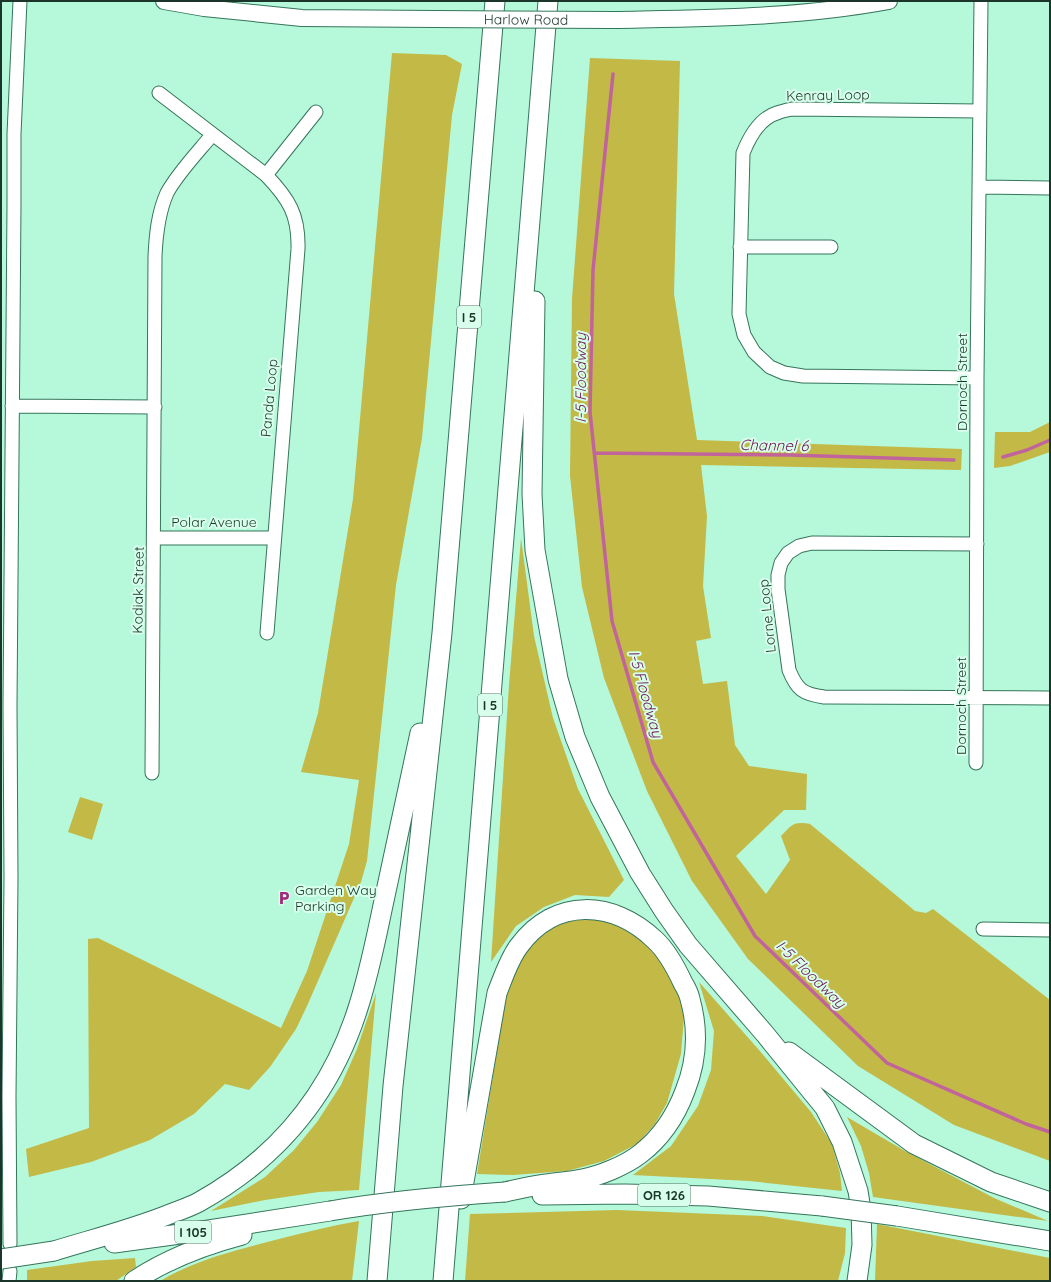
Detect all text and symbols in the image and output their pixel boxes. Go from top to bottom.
street label: Harlow Road [484,10,568,29]
street label: Kenray Loop [786,85,870,105]
road number: I 5 [457,306,481,328]
water label: I-5 Floodway [571,332,590,423]
street label: Dornoch Street [953,333,971,431]
street label: Panda Loop [257,358,281,438]
water label: Channel 6 [739,435,810,455]
street label: Polar Avenue [171,513,257,531]
street label: Kodiak Street [128,546,148,634]
street label: Lorne Loop [754,578,780,654]
water label: I-5 Floodway [624,648,668,741]
street label: Dornoch Street [952,657,970,755]
road number: I 5 [478,694,502,716]
place label: Garden Way Parking [295,881,377,915]
parking icon: Garden Way Parking [276,890,292,906]
water label: I-5 Floodway [772,936,851,1013]
road number: OR 126 [638,1184,690,1206]
road number: I 105 [175,1221,211,1243]

